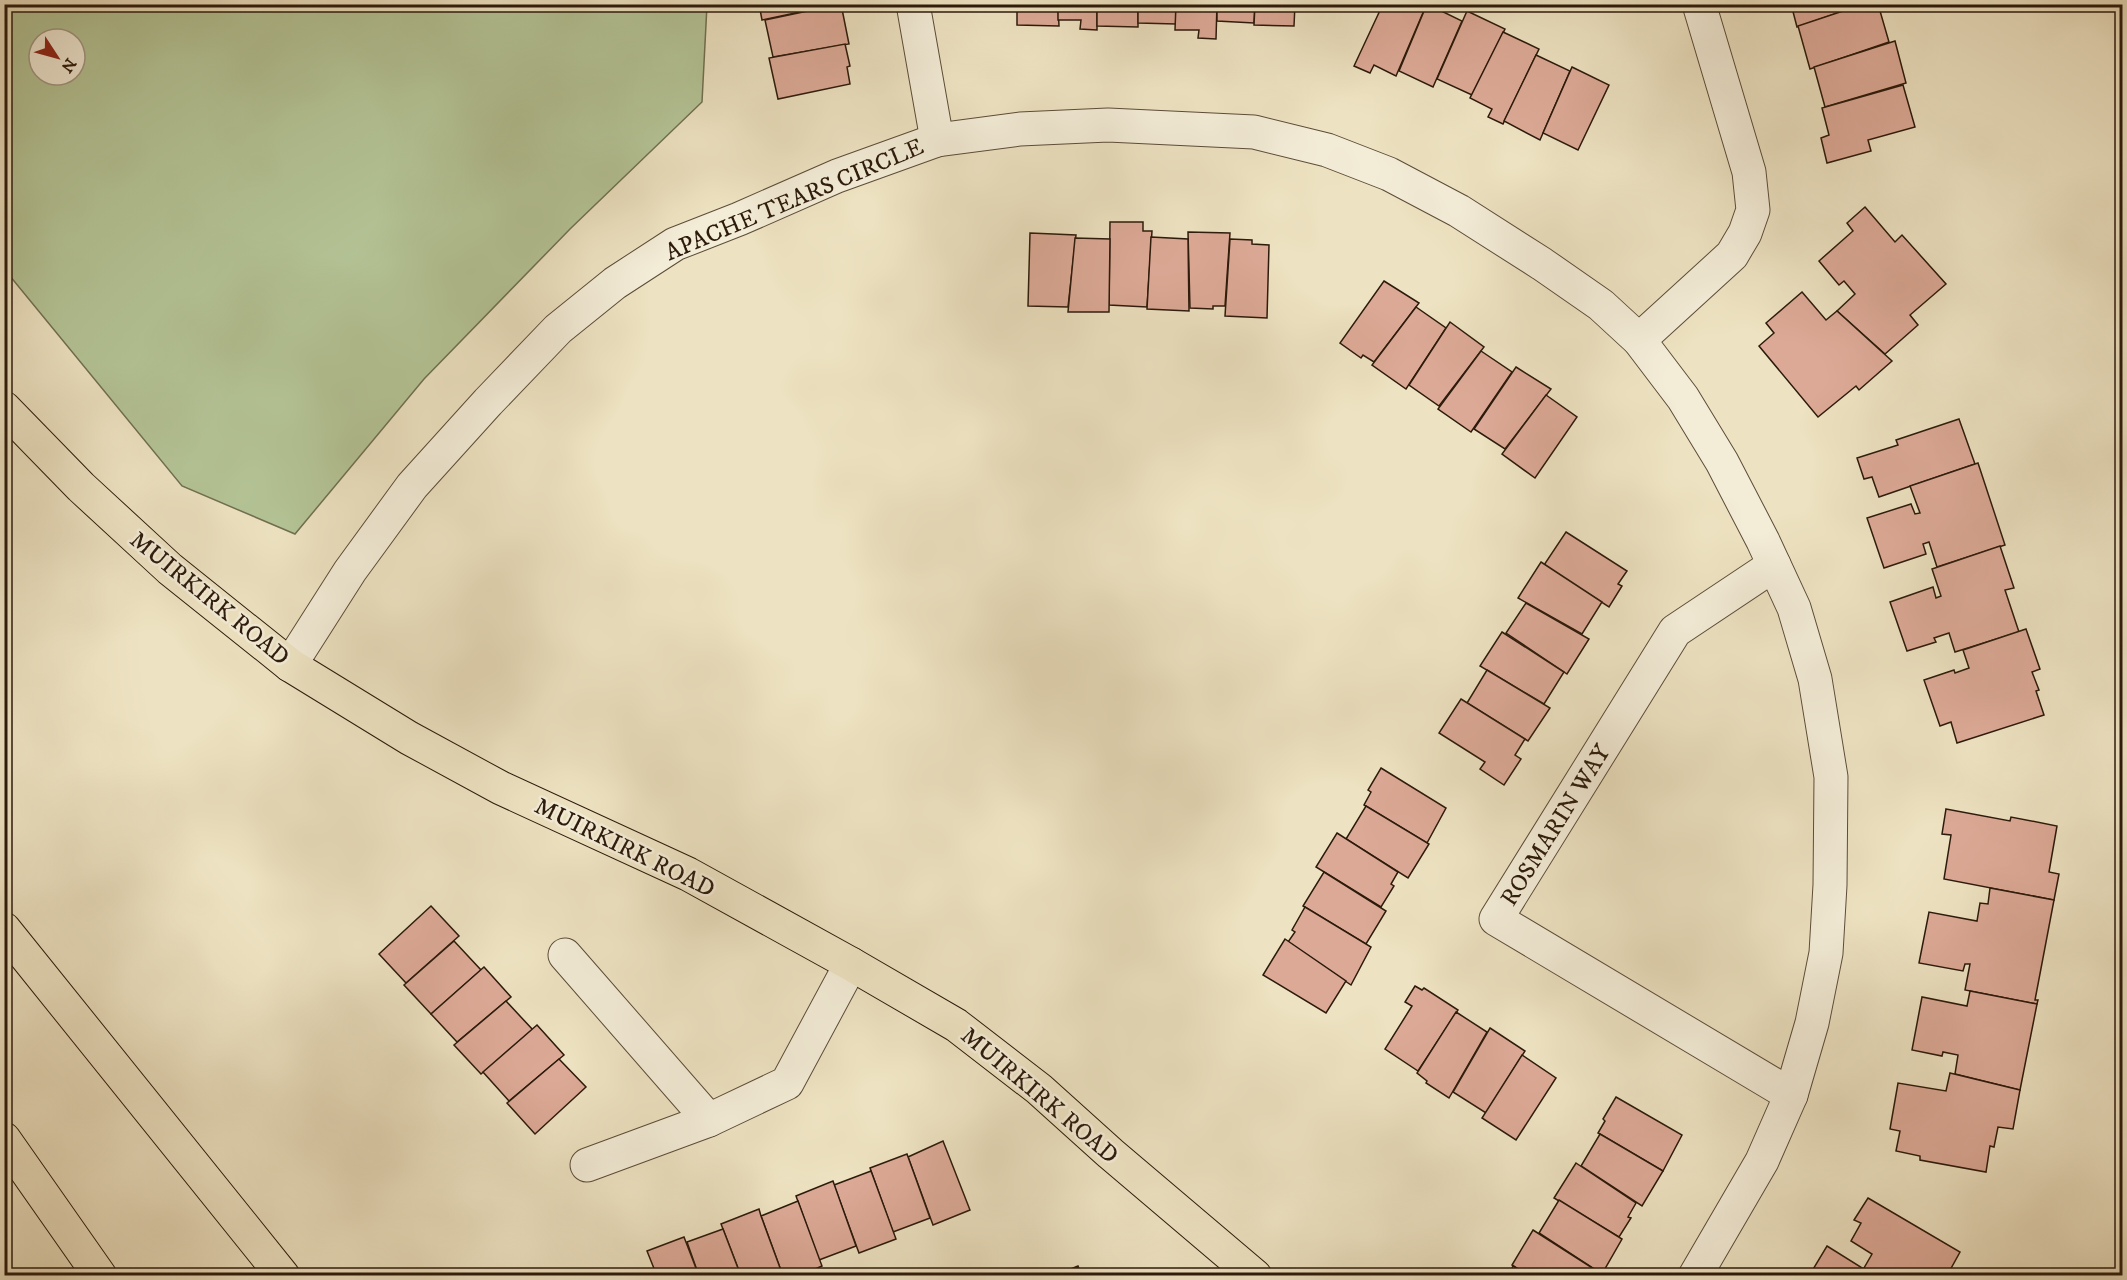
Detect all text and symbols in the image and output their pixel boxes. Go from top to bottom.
north arrow [27,27,87,87]
text: N [56,54,80,76]
street label: APACHE TEARS CIRCLE [661,132,928,268]
street label: MUIRKIRK ROAD [123,525,295,672]
street label: ROSMARIN WAY [1494,739,1618,912]
street label: MUIRKIRK ROAD [530,791,720,905]
street label: MUIRKIRK ROAD [954,1021,1124,1171]

